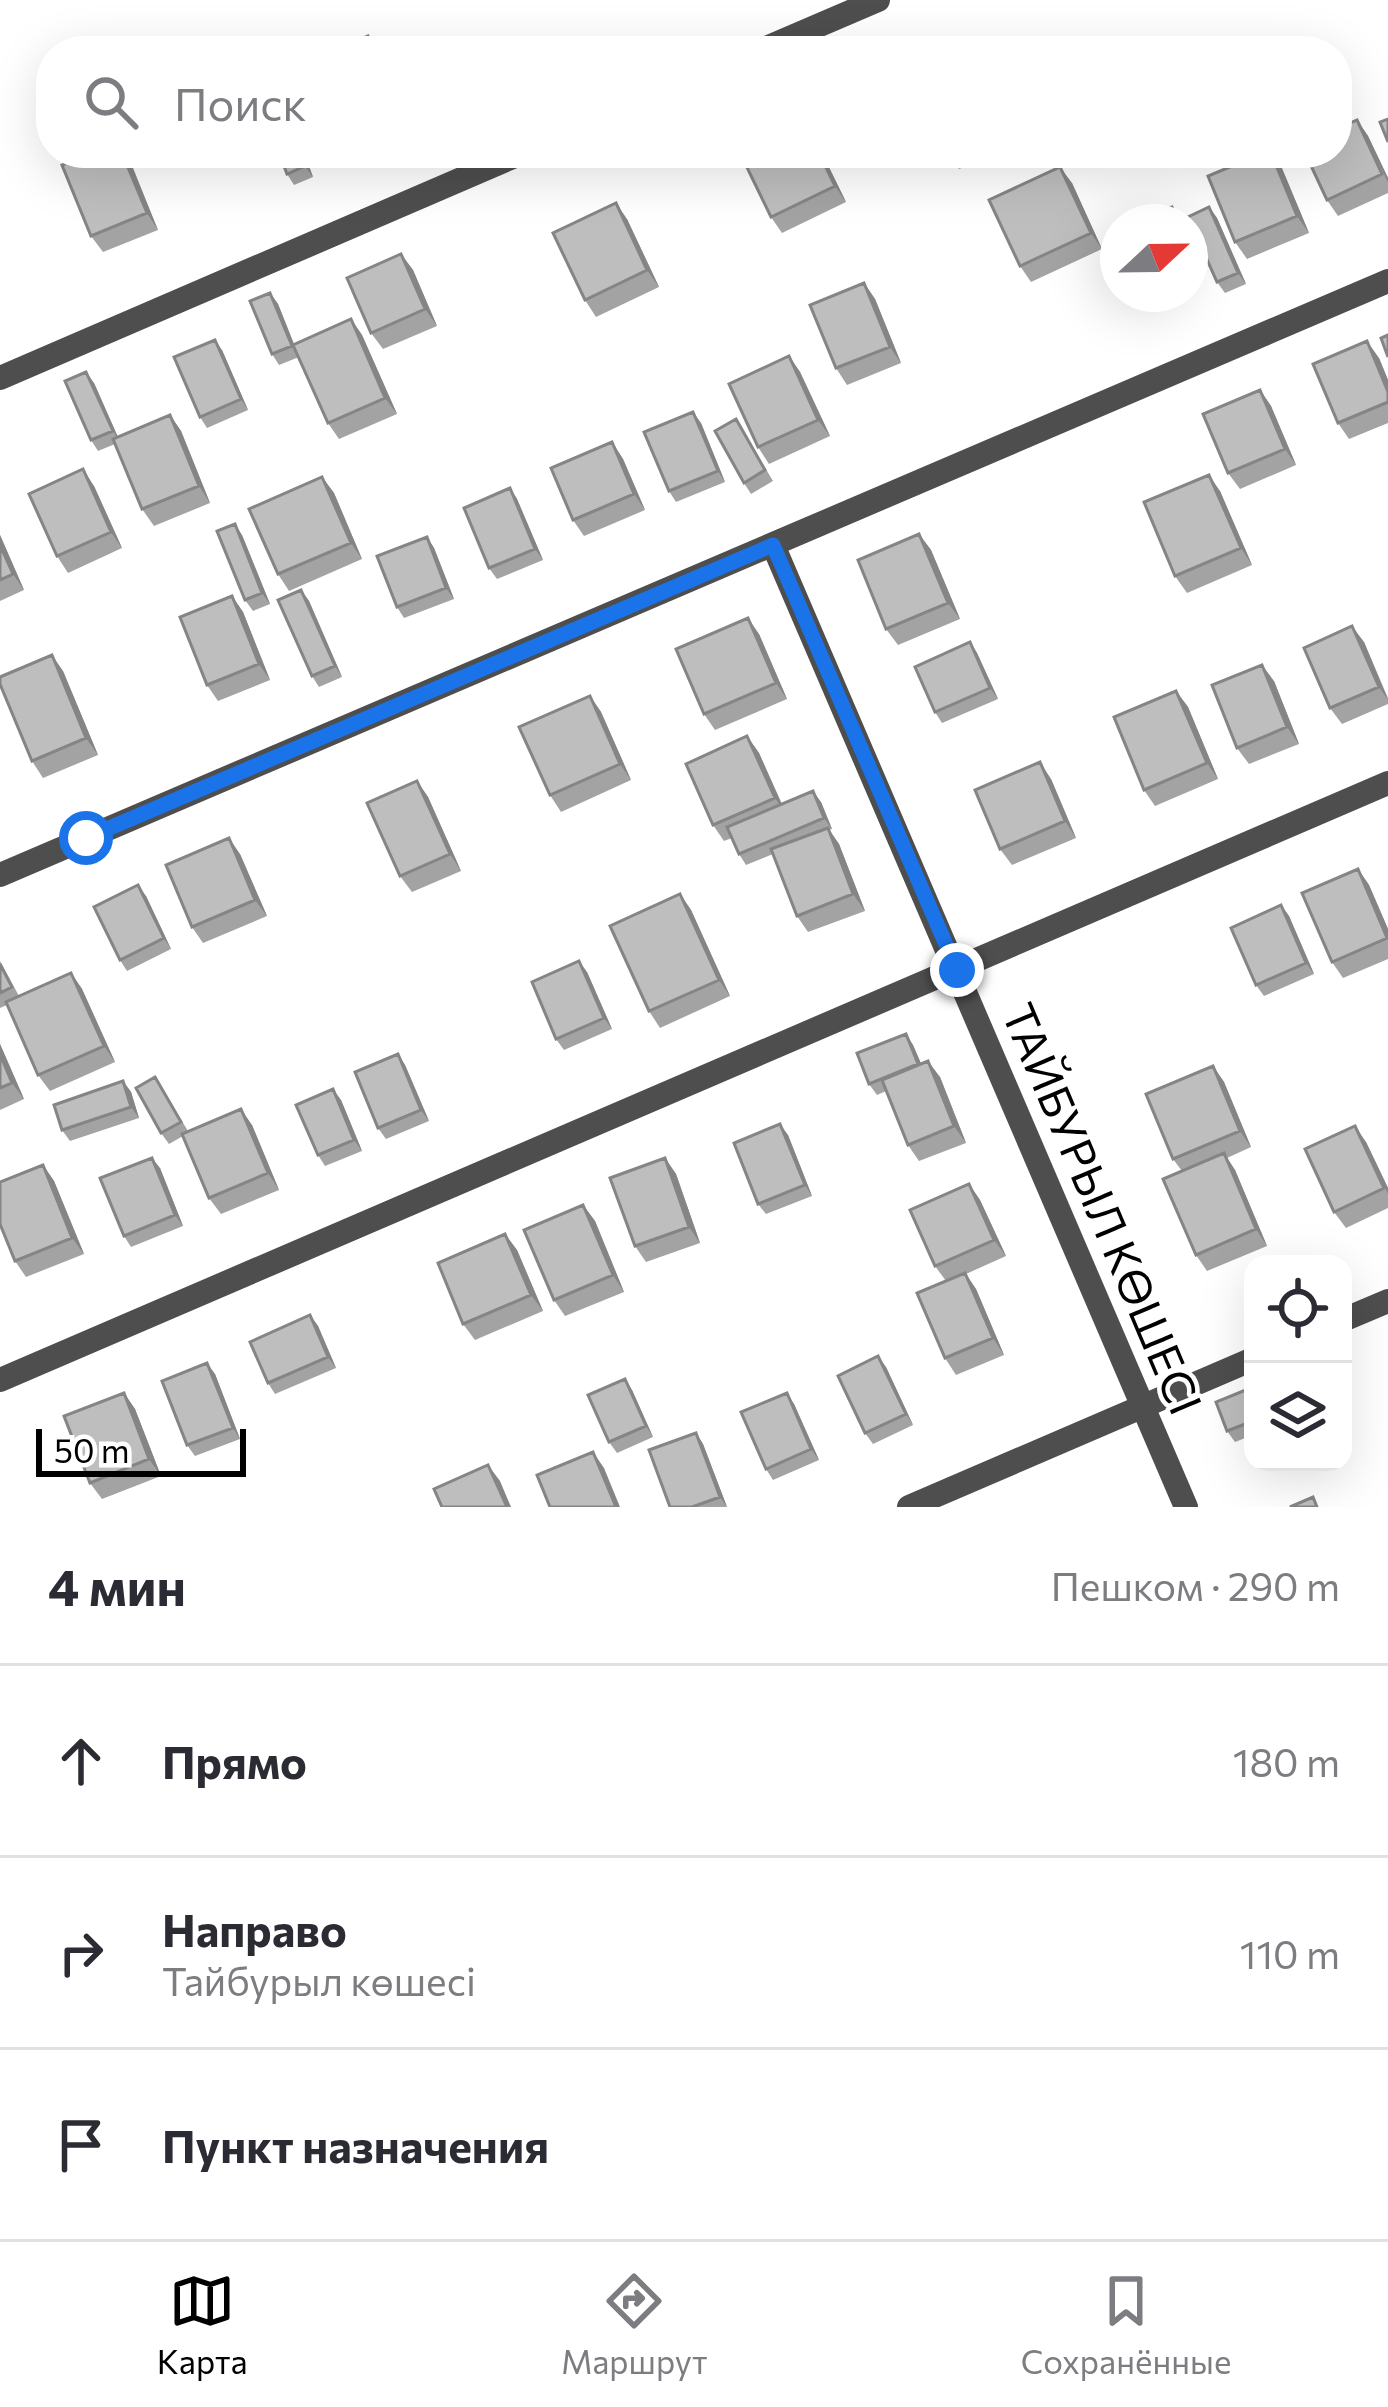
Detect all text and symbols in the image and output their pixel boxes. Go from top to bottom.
search box [36,36,1352,168]
icon: search [78,69,144,135]
text: Поиск [174,75,307,130]
north arrow [1100,204,1208,312]
route start [59,811,113,865]
route end [930,943,984,997]
street label: ТАЙБУРЫЛ КӨШЕСІ [993,994,1215,1422]
map controls [1244,1255,1352,1471]
button: locate [1244,1255,1352,1363]
button: layers [1244,1363,1352,1471]
scale bar [36,1423,246,1476]
text: 50 m [54,1429,130,1470]
text: 4 мин [48,1554,186,1617]
text: Пешком · 290 m [1051,1561,1340,1609]
icon: ahead [48,1728,114,1794]
text: Прямо [162,1733,307,1788]
text: 180 m [1233,1737,1340,1785]
text: Направо [162,1901,347,1956]
icon: right [48,1920,114,1986]
text: 110 m [1240,1929,1340,1977]
text: Тайбурыл көшесі [162,1956,476,2004]
icon: arrive [48,2112,114,2178]
text: Пункт назначения [162,2117,549,2172]
tab: Карта [157,2268,248,2381]
tab: Маршрут [561,2268,707,2381]
tab: Сохранённые [1021,2268,1231,2381]

